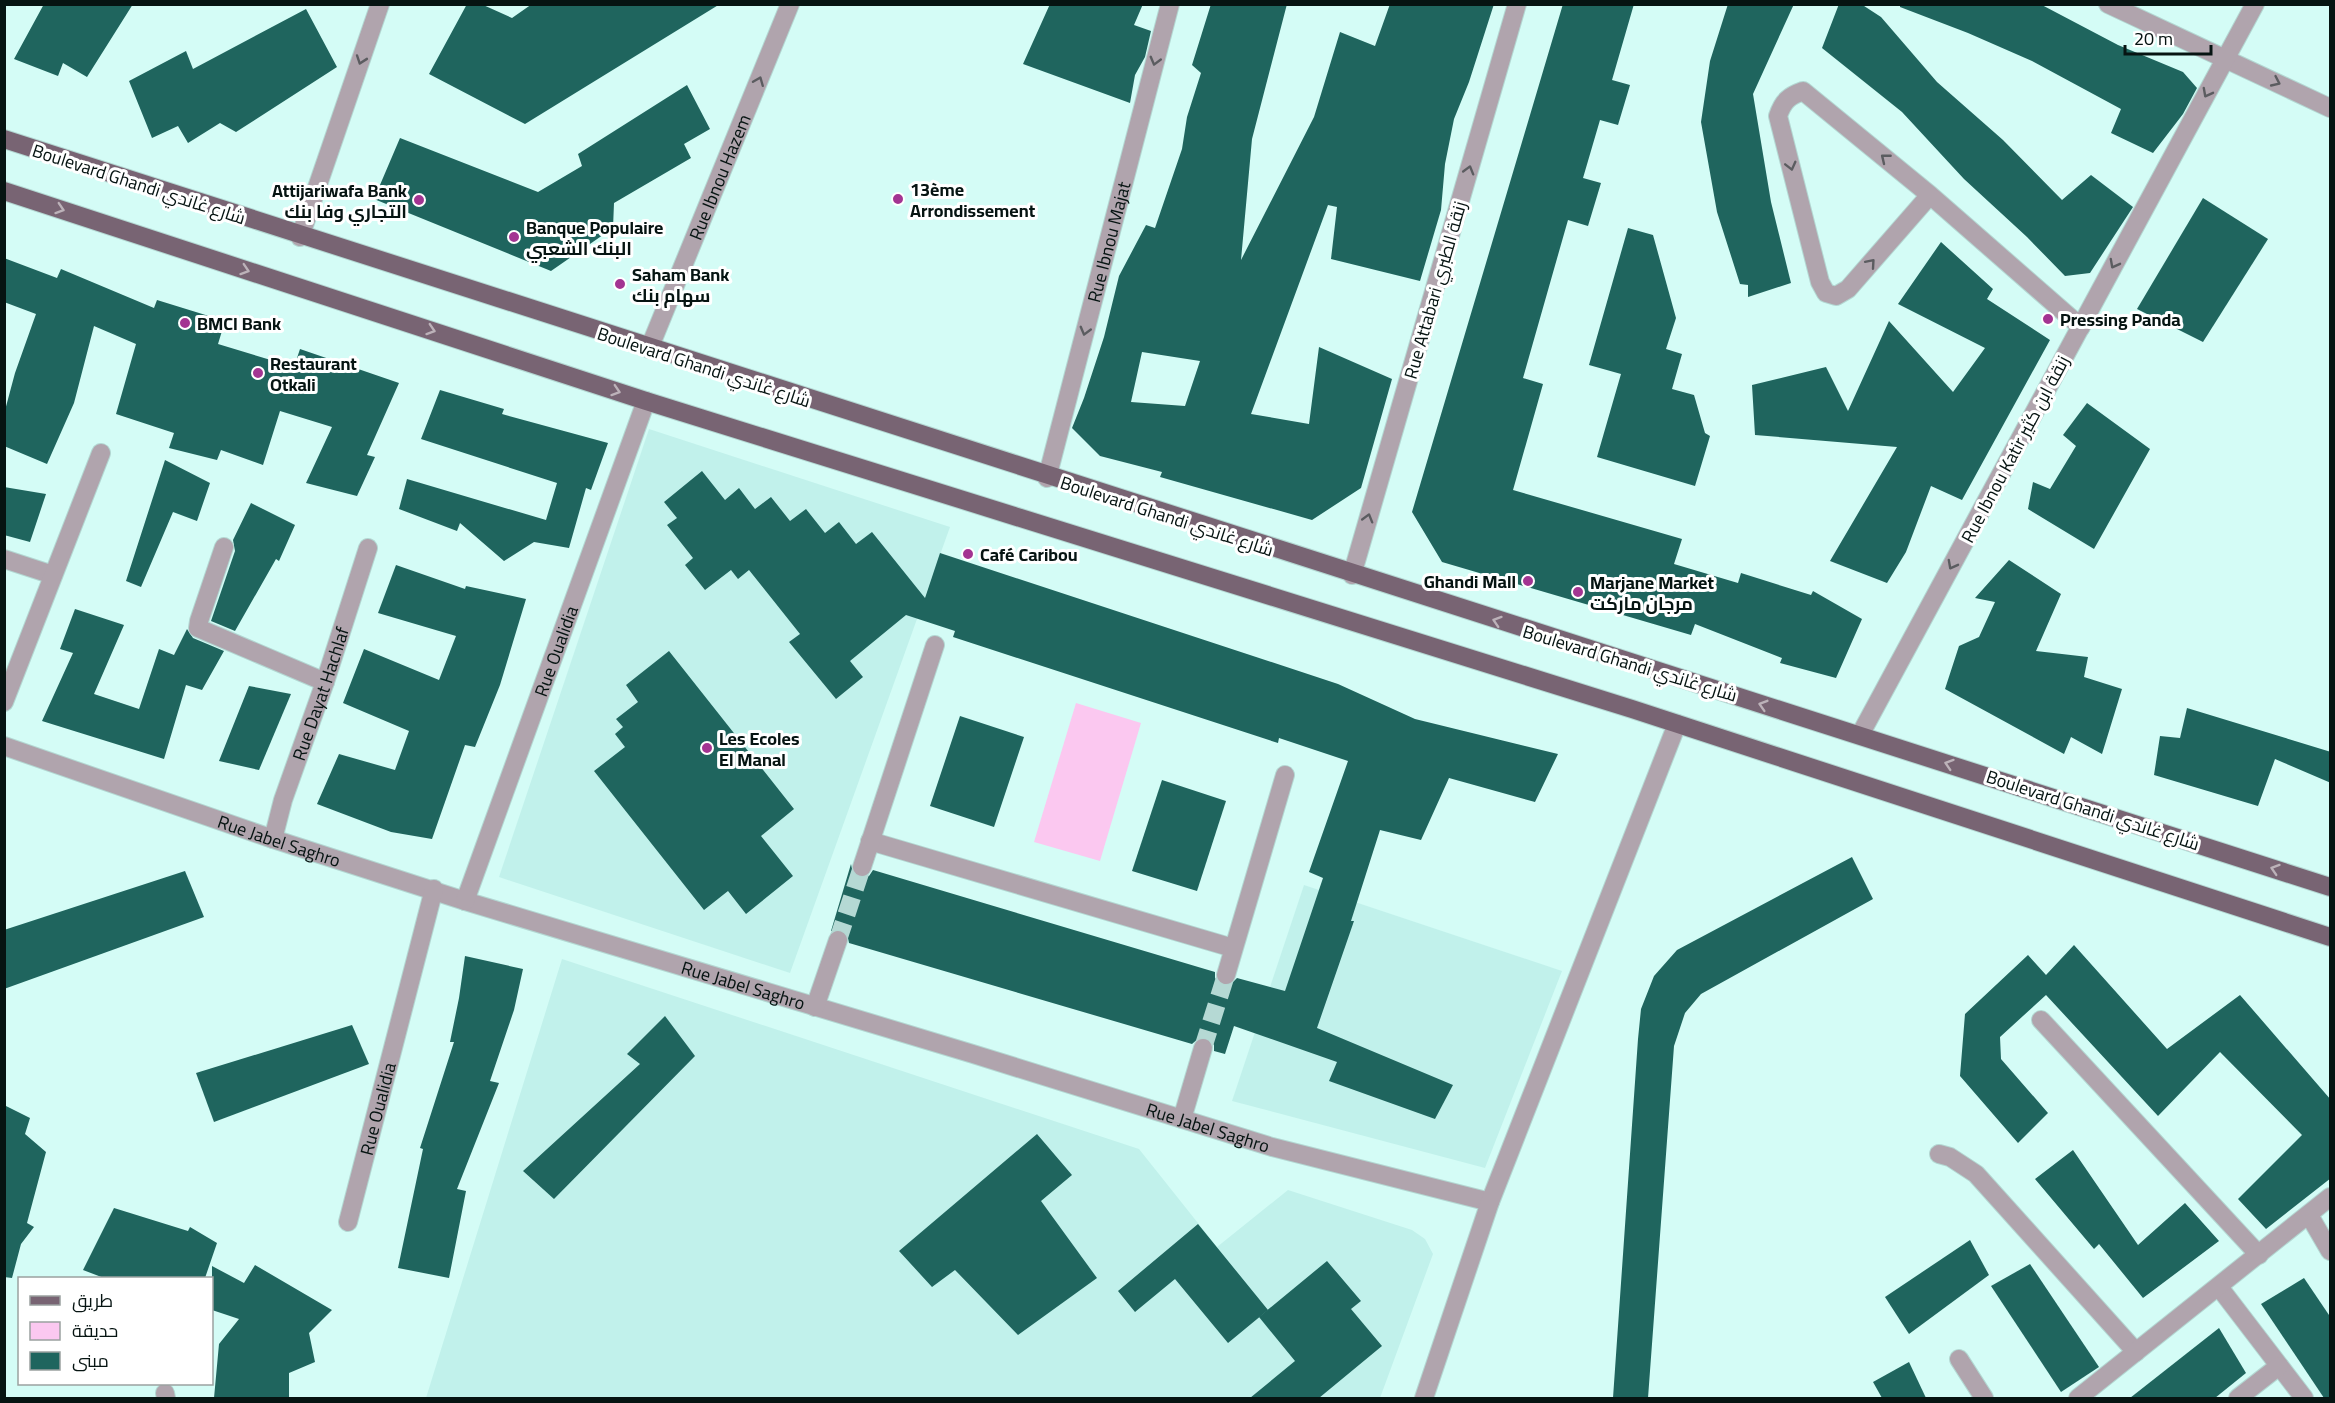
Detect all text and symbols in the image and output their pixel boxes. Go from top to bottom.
scale bar [2125,18,2210,56]
text: 20 m [2134,22,2173,55]
one-way arrow [356,54,369,65]
one-way arrow [1150,56,1163,66]
one-way arrow [2269,75,2280,87]
one-way arrow [752,76,764,87]
one-way arrow [2203,87,2214,97]
street label: Rue Ibnou Hazem [679,109,760,245]
street label: Boulevard Ghandi شارع غاندي [28,134,250,234]
one-way arrow [1881,154,1892,165]
one-way arrow [1784,160,1797,170]
one-way arrow [1462,165,1474,176]
place label: 13ème Arrondissement [910,173,1036,227]
place label: Attijariwafa Bank التجاري وفا بنك [272,174,407,228]
street label: Rue Ibnou Majat [1077,177,1140,306]
marker: 13ème Arrondissement [891,192,905,206]
marker: Attijariwafa Bank التجاري وفا بنك [412,193,426,207]
street label: Rue Attabari زنقة الطبري [1394,197,1476,383]
one-way arrow [54,202,65,214]
place label: Banque Populaire البنك الشعبي [526,211,663,265]
marker: Banque Populaire البنك الشعبي [507,230,521,244]
place label: Saham Bank سهام بنك [632,258,729,312]
one-way arrow [2110,258,2121,269]
one-way arrow [1864,260,1875,270]
one-way arrow [239,262,250,275]
marker: Saham Bank سهام بنك [613,277,627,291]
place label: Pressing Panda [2060,303,2181,336]
place label: BMCI Bank [197,307,281,340]
marker: Pressing Panda [2041,312,2055,326]
marker: BMCI Bank [178,316,192,330]
street label: Boulevard Ghandi شارع غاندي [593,317,815,417]
one-way arrow [425,323,436,336]
one-way arrow [1080,325,1092,336]
place label: Restaurant Otkali [270,347,357,401]
street label: Rue Ibnou Katir زنقة ابن كثير [1951,349,2079,549]
marker: Restaurant Otkali [251,366,265,380]
one-way arrow [610,384,621,397]
street label: Boulevard Ghandi شارع غاندي [1056,466,1278,566]
one-way arrow [1361,514,1373,524]
place label: Café Caribou [980,538,1078,571]
marker: Café Caribou [961,547,975,561]
one-way arrow [1948,559,1959,570]
place label: Ghandi Mall [1424,565,1516,598]
place label: Marjane Market مرجان ماركت [1590,566,1714,620]
marker: Ghandi Mall [1521,574,1535,588]
marker: Marjane Market مرجان ماركت [1571,585,1585,599]
street label: Rue Oualidia [524,601,587,701]
street label: Boulevard Ghandi شارع غاندي [1519,615,1741,711]
one-way arrow [1492,616,1503,628]
street label: Rue Dayat Hachlaf [282,622,358,765]
one-way arrow [1758,700,1769,712]
place label: Les Ecoles El Manal [719,722,800,776]
marker: Les Ecoles El Manal [700,741,714,755]
one-way arrow [1944,758,1955,771]
street label: Boulevard Ghandi شارع غاندي [1982,760,2204,860]
street label: Rue Jabel Saghro [213,805,345,876]
one-way arrow [2270,864,2281,876]
street label: Rue Jabel Saghro [677,951,809,1019]
street label: Rue Oualidia [349,1059,405,1159]
street label: Rue Jabel Saghro [1142,1092,1274,1162]
legend [18,1277,213,1385]
text: طريق [72,1284,113,1317]
text: حديقة [72,1314,118,1347]
text: مبنى [72,1344,109,1377]

